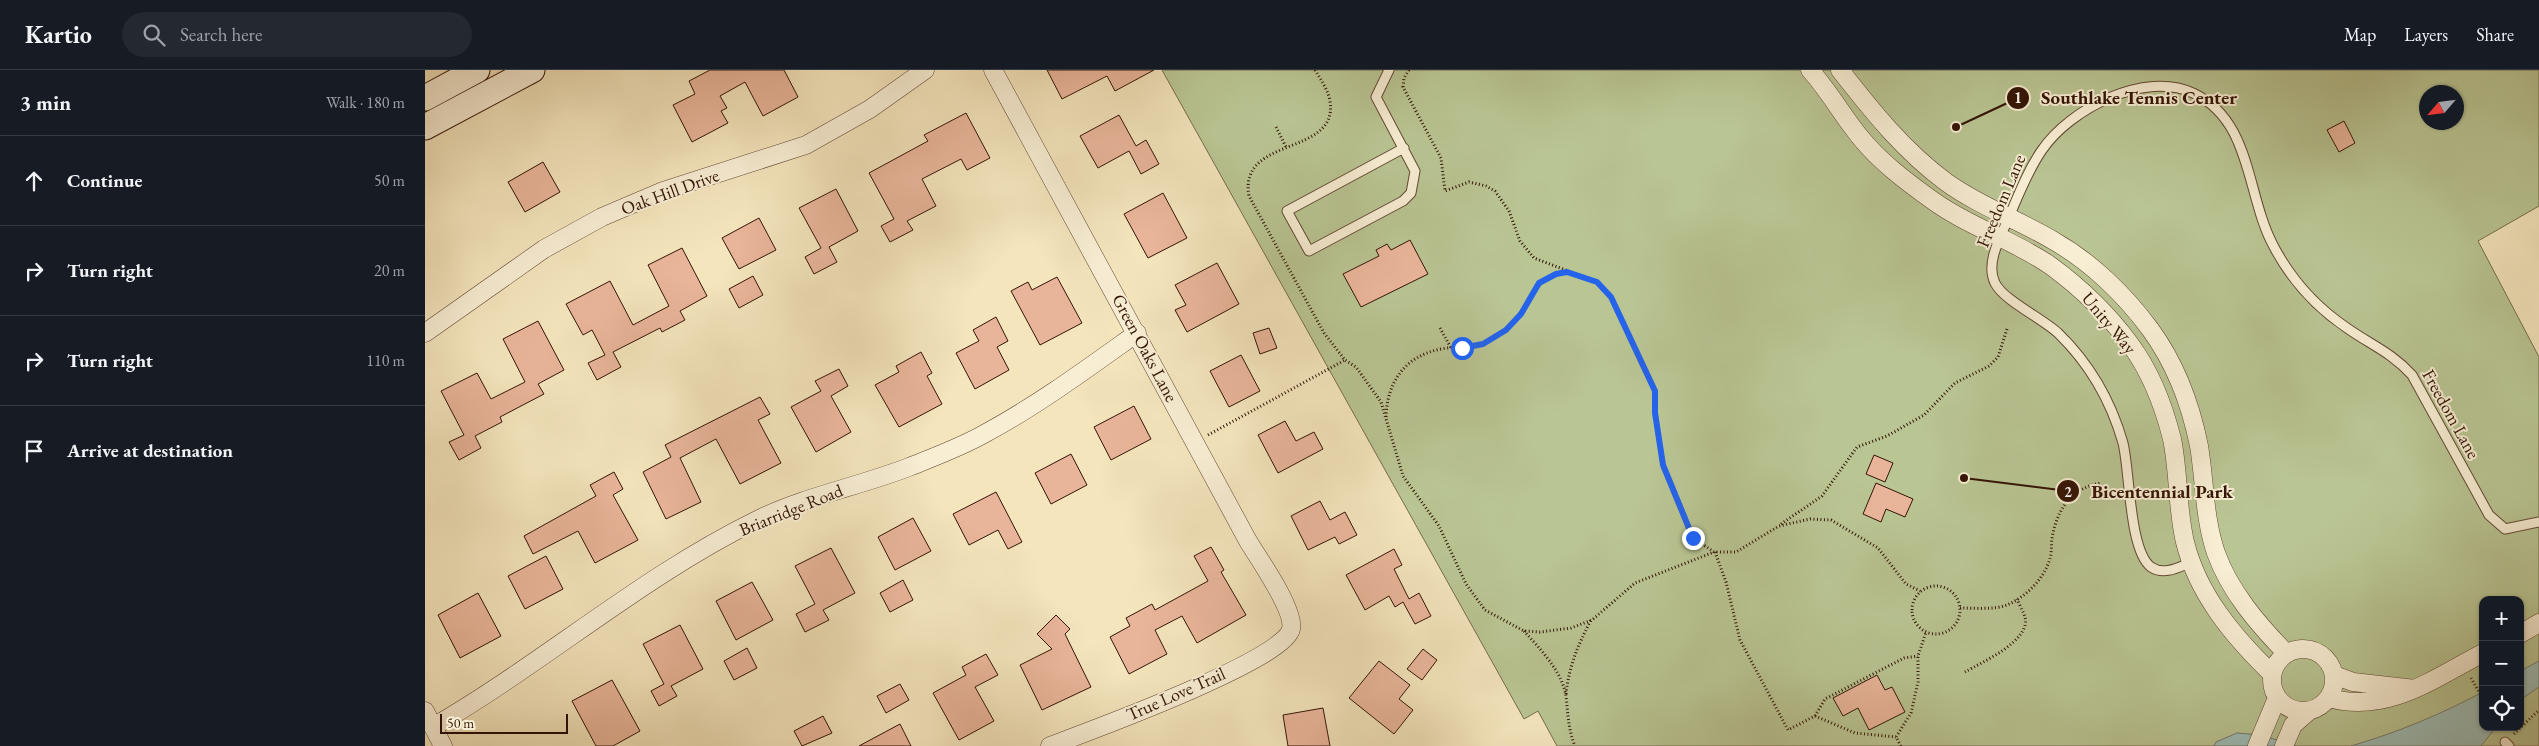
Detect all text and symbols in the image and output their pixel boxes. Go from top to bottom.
search box [122,12,472,57]
text: Kartio [25,19,92,50]
icon: search [140,21,168,49]
text: Search here [180,22,262,47]
text: Map [2344,23,2376,46]
text: Layers [2404,23,2448,46]
text: Share [2476,23,2514,46]
callout: Southlake Tennis Center [2006,81,2247,115]
text: Southlake Tennis Center [2041,85,2237,110]
north arrow [2419,85,2464,130]
text: 1 [2014,88,2022,107]
text: 3 min [20,89,71,116]
text: Walk · 180 m [326,92,405,113]
street label: Freedom Lane [1971,151,2030,251]
street label: Oak Hill Drive [618,163,722,220]
icon: ahead [20,167,48,195]
text: Continue [67,168,142,193]
text: 50 m [374,170,405,191]
icon: right [20,257,48,285]
text: Turn right [67,258,153,283]
text: 20 m [374,260,405,281]
street label: Unity Way [2077,287,2142,358]
street label: Green Oaks Lane [1107,290,1184,406]
route start [1451,337,1474,360]
icon: right [20,347,48,375]
text: Turn right [67,348,153,373]
text: 110 m [366,350,405,371]
street label: Freedom Lane [2417,365,2485,463]
icon: arrive [20,437,48,465]
text: Arrive at destination [67,438,233,463]
callout: Bicentennial Park [2056,474,2242,508]
street label: Briarridge Road [736,478,847,541]
text: Bicentennial Park [2091,479,2233,504]
text: 2 [2064,482,2072,501]
route end [1682,527,1705,550]
map controls [2479,596,2524,731]
button: + [2479,596,2524,641]
button: − [2479,641,2524,686]
street label: True Love Trail [1123,662,1229,726]
button: locate [2479,686,2524,731]
scale bar [440,711,567,734]
text: 50 m [447,714,474,732]

